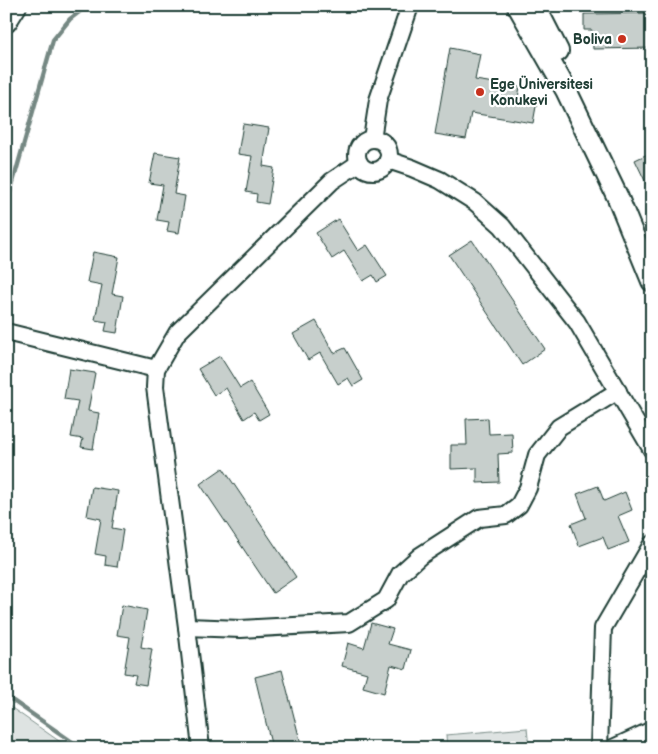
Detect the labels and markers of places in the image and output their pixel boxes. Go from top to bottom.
place label: Boliva [573,31,612,48]
marker: Boliva [616,33,628,45]
place label: Ege Üniversitesi Konukevi [490,75,593,109]
marker: Ege Üniversitesi Konukevi [474,86,486,98]

